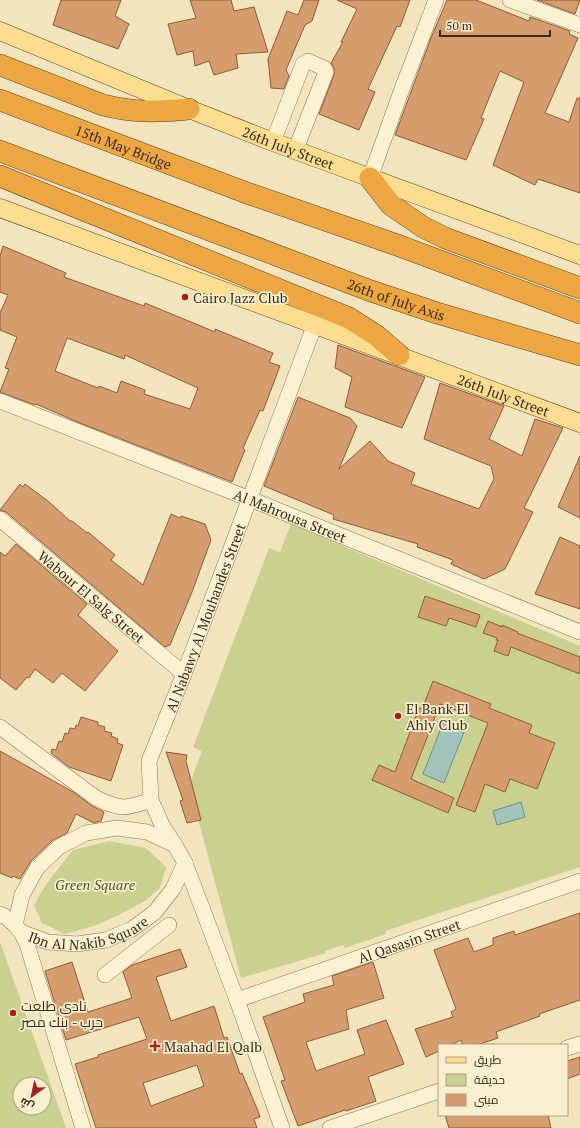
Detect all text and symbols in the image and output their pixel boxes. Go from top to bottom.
scale bar [440,12,550,38]
text: 50 m [446,18,473,33]
street label: 15th May Bridge [73,120,175,173]
street label: 26th July Street [240,121,338,174]
street label: 26th of July Axis [345,273,447,324]
place label: Cairo Jazz Club [193,288,288,307]
marker: Cairo Jazz Club [180,292,190,302]
street label: 26th July Street [455,369,553,421]
street label: Al Mahrousa Street [231,484,350,547]
street label: Al Nabawy Al Mouhandes Street [160,520,249,715]
street label: Wabour El Salg Street [34,546,150,647]
place label: El Bank El Ahly Club [406,699,469,734]
marker: El Bank El Ahly Club [393,711,403,721]
park label: Green Square [55,875,136,894]
street label: Ibn Al Nakib Square [26,911,152,954]
street label: Al Qasasin Street [355,914,463,967]
place label: نادى طلعت حرب - بنك مصر [20,996,103,1031]
marker: نادى طلعت حرب - بنك مصر [8,1008,18,1018]
place label: Maahad El Qalb [164,1037,262,1056]
marker: Maahad El Qalb [149,1040,161,1052]
legend [438,1044,568,1116]
text: طريق [474,1052,502,1067]
text: حديقة [474,1072,505,1087]
north arrow [12,1076,52,1116]
text: مبنى [474,1092,499,1107]
text: ش [17,1095,36,1114]

